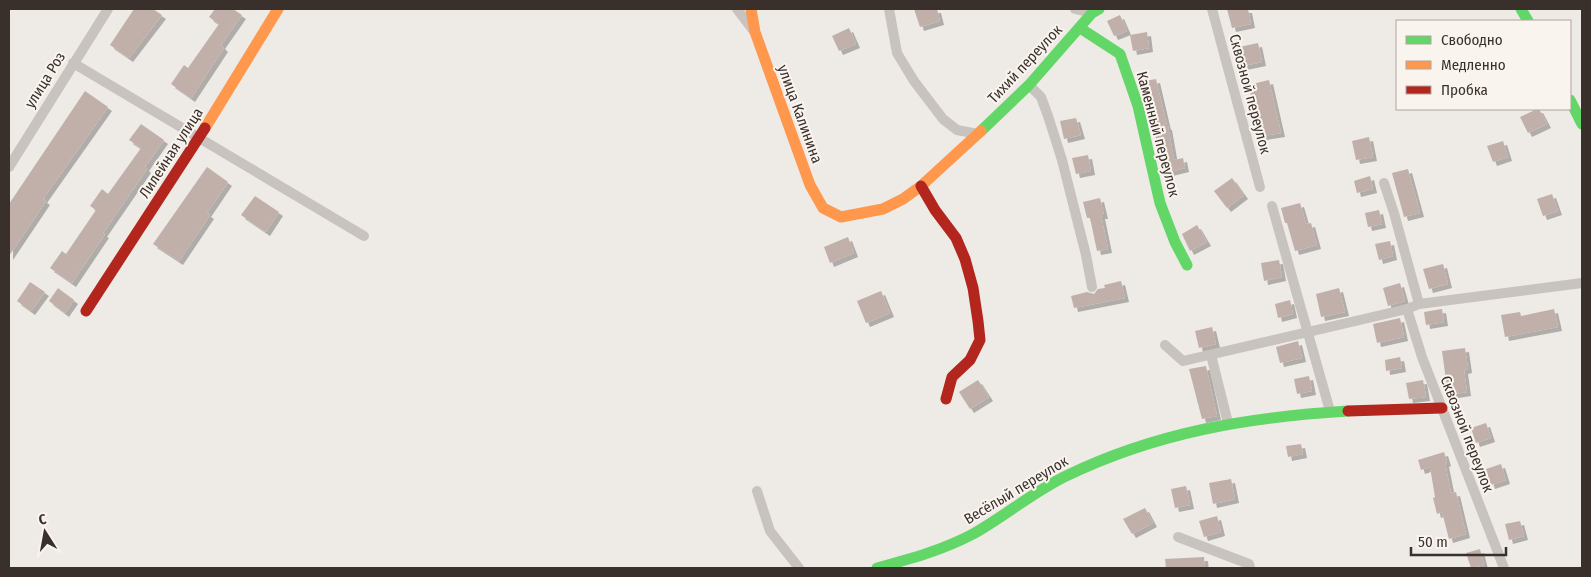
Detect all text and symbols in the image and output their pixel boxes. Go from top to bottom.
legend [1396,20,1571,110]
street label: Тихий переулок [984,21,1066,107]
text: Свободно [1441,31,1503,49]
street label: Сквозной переулок [1225,32,1275,156]
street label: улица Роз [21,49,69,111]
text: Медленно [1441,56,1506,74]
street label: улица Калинина [774,62,826,166]
street label: Каменный переулок [1133,69,1183,199]
text: Пробка [1441,81,1488,99]
street label: Лилейная улица [135,105,207,201]
street label: Сквозной переулок [1436,373,1498,495]
street label: Весёлый переулок [961,452,1071,528]
north arrow [20,507,70,557]
text: С [37,511,48,529]
scale bar [1411,524,1506,556]
text: 50 m [1418,533,1448,551]

